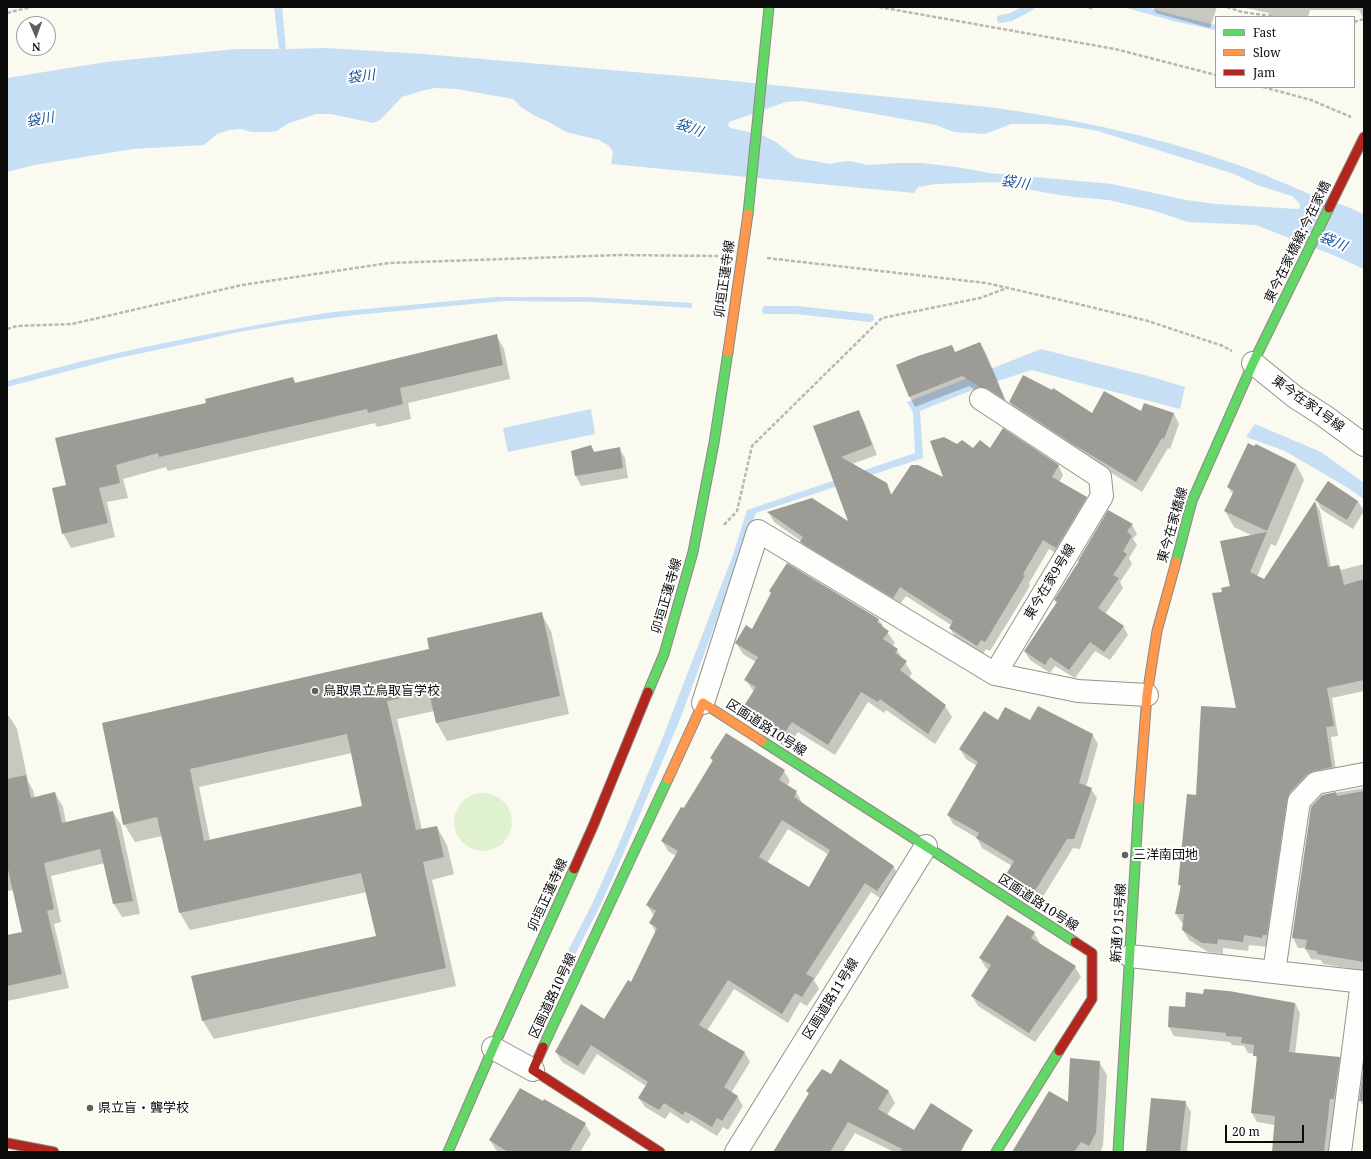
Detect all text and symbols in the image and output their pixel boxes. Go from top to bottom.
north arrow [16,16,56,56]
legend [1215,16,1355,88]
text: Fast [1253,24,1276,41]
text: N [32,40,41,55]
text: Slow [1253,44,1281,61]
text: Jam [1253,64,1275,81]
water label: 袋川 [346,67,376,87]
water label: 袋川 [25,109,55,131]
water label: 袋川 [673,115,705,141]
water label: 袋川 [1000,173,1030,193]
street label: 東今在家橋線;今在家橋 [1262,178,1334,306]
water label: 袋川 [1317,229,1349,255]
street label: 卯垣正蓮寺線 [712,239,738,319]
street label: 東今在家1号線 [1269,373,1347,435]
street label: 東今在家橋線 [1155,485,1191,565]
street label: 東今在家9号線 [1021,541,1079,623]
street label: 卯垣正蓮寺線 [649,556,685,636]
place label: 鳥取県立鳥取盲学校 [323,683,440,699]
marker: 鳥取県立鳥取盲学校 [310,686,320,696]
street label: 区画道路10号線 [723,696,809,760]
place label: 三洋南団地 [1133,847,1198,863]
marker: 三洋南団地 [1120,850,1130,860]
street label: 卯垣正蓮寺線 [525,856,571,934]
street label: 区画道路10号線 [995,871,1081,935]
street label: 新通り15号線 [1108,883,1130,963]
street label: 区画道路10号線 [526,951,580,1041]
street label: 区画道路11号線 [800,956,862,1042]
place label: 県立盲・聾学校 [98,1100,189,1116]
marker: 県立盲・聾学校 [85,1103,95,1113]
scale bar [1227,1117,1306,1143]
text: 20 m [1232,1123,1260,1140]

